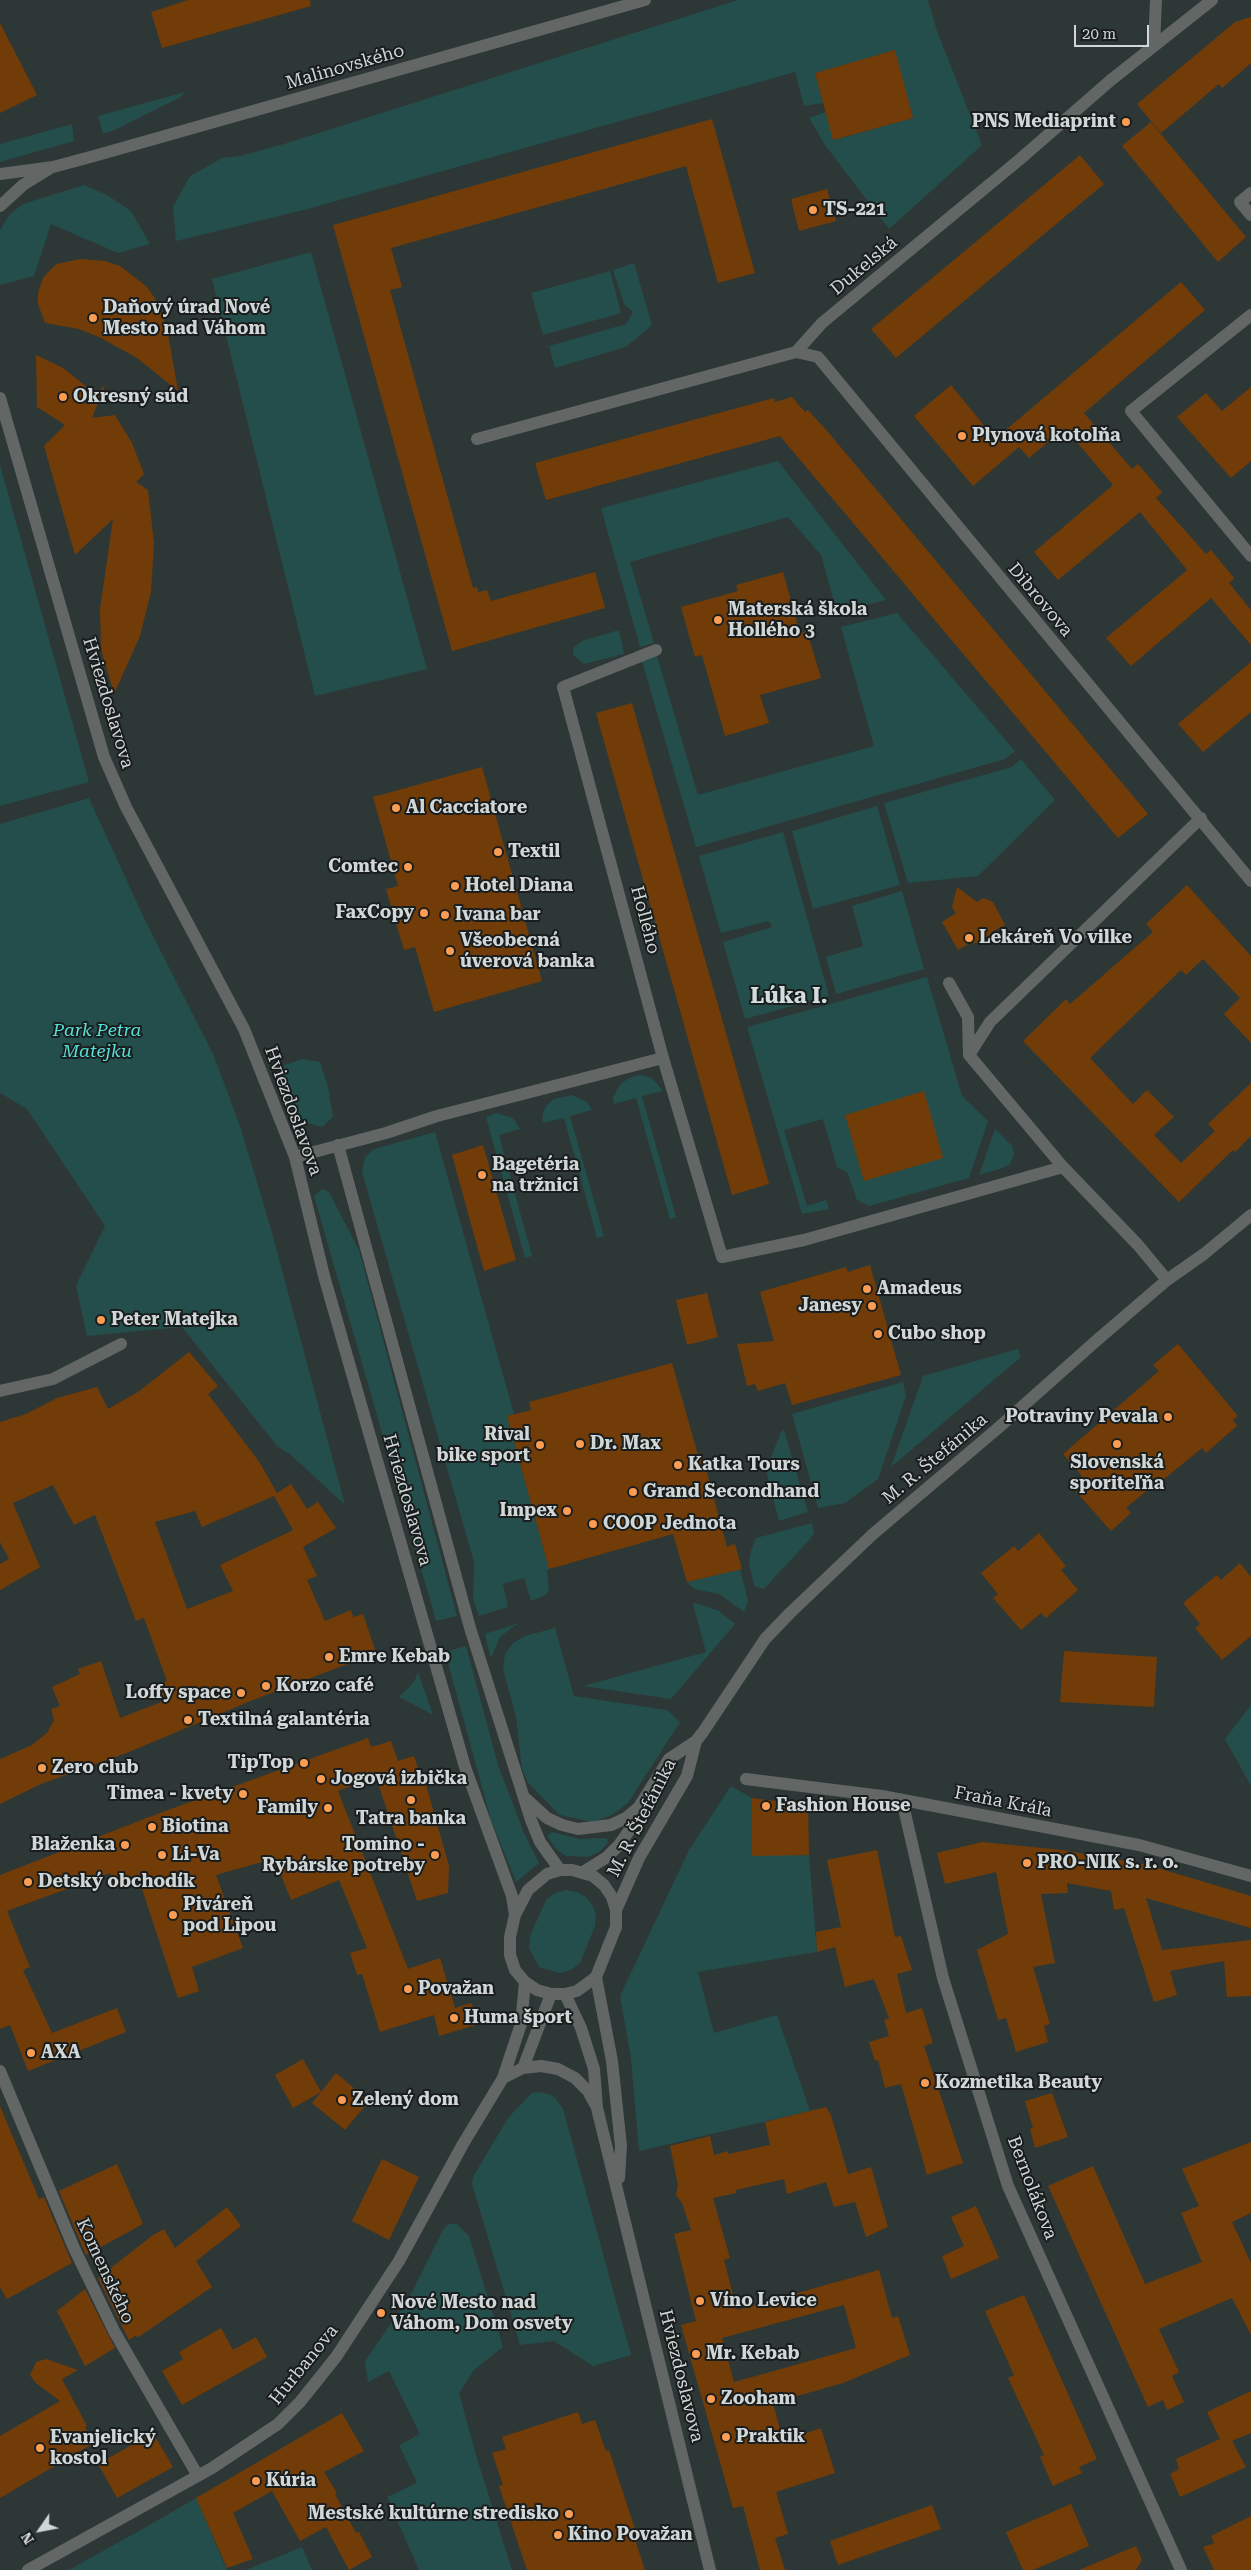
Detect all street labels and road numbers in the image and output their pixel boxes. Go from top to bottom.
street label: Malinovského [283,40,407,94]
street label: Dukelská [826,232,902,300]
street label: Dibrovova [1003,559,1077,641]
street label: Hviezdoslavova [78,635,138,771]
street label: Hollého [626,884,664,956]
street label: Hviezdoslavova [260,1043,326,1179]
street label: M. R. Štefánika [878,1409,992,1509]
street label: Hviezdoslavova [378,1432,436,1568]
street label: M. R. Štefánika [603,1755,681,1881]
street label: Fraňa Kráľa [952,1782,1054,1822]
street label: Bernolákova [1002,2133,1062,2243]
street label: Komenského [71,2215,139,2327]
street label: Hviezdoslavova [654,2307,708,2445]
street label: Hurbanova [265,2321,343,2409]

